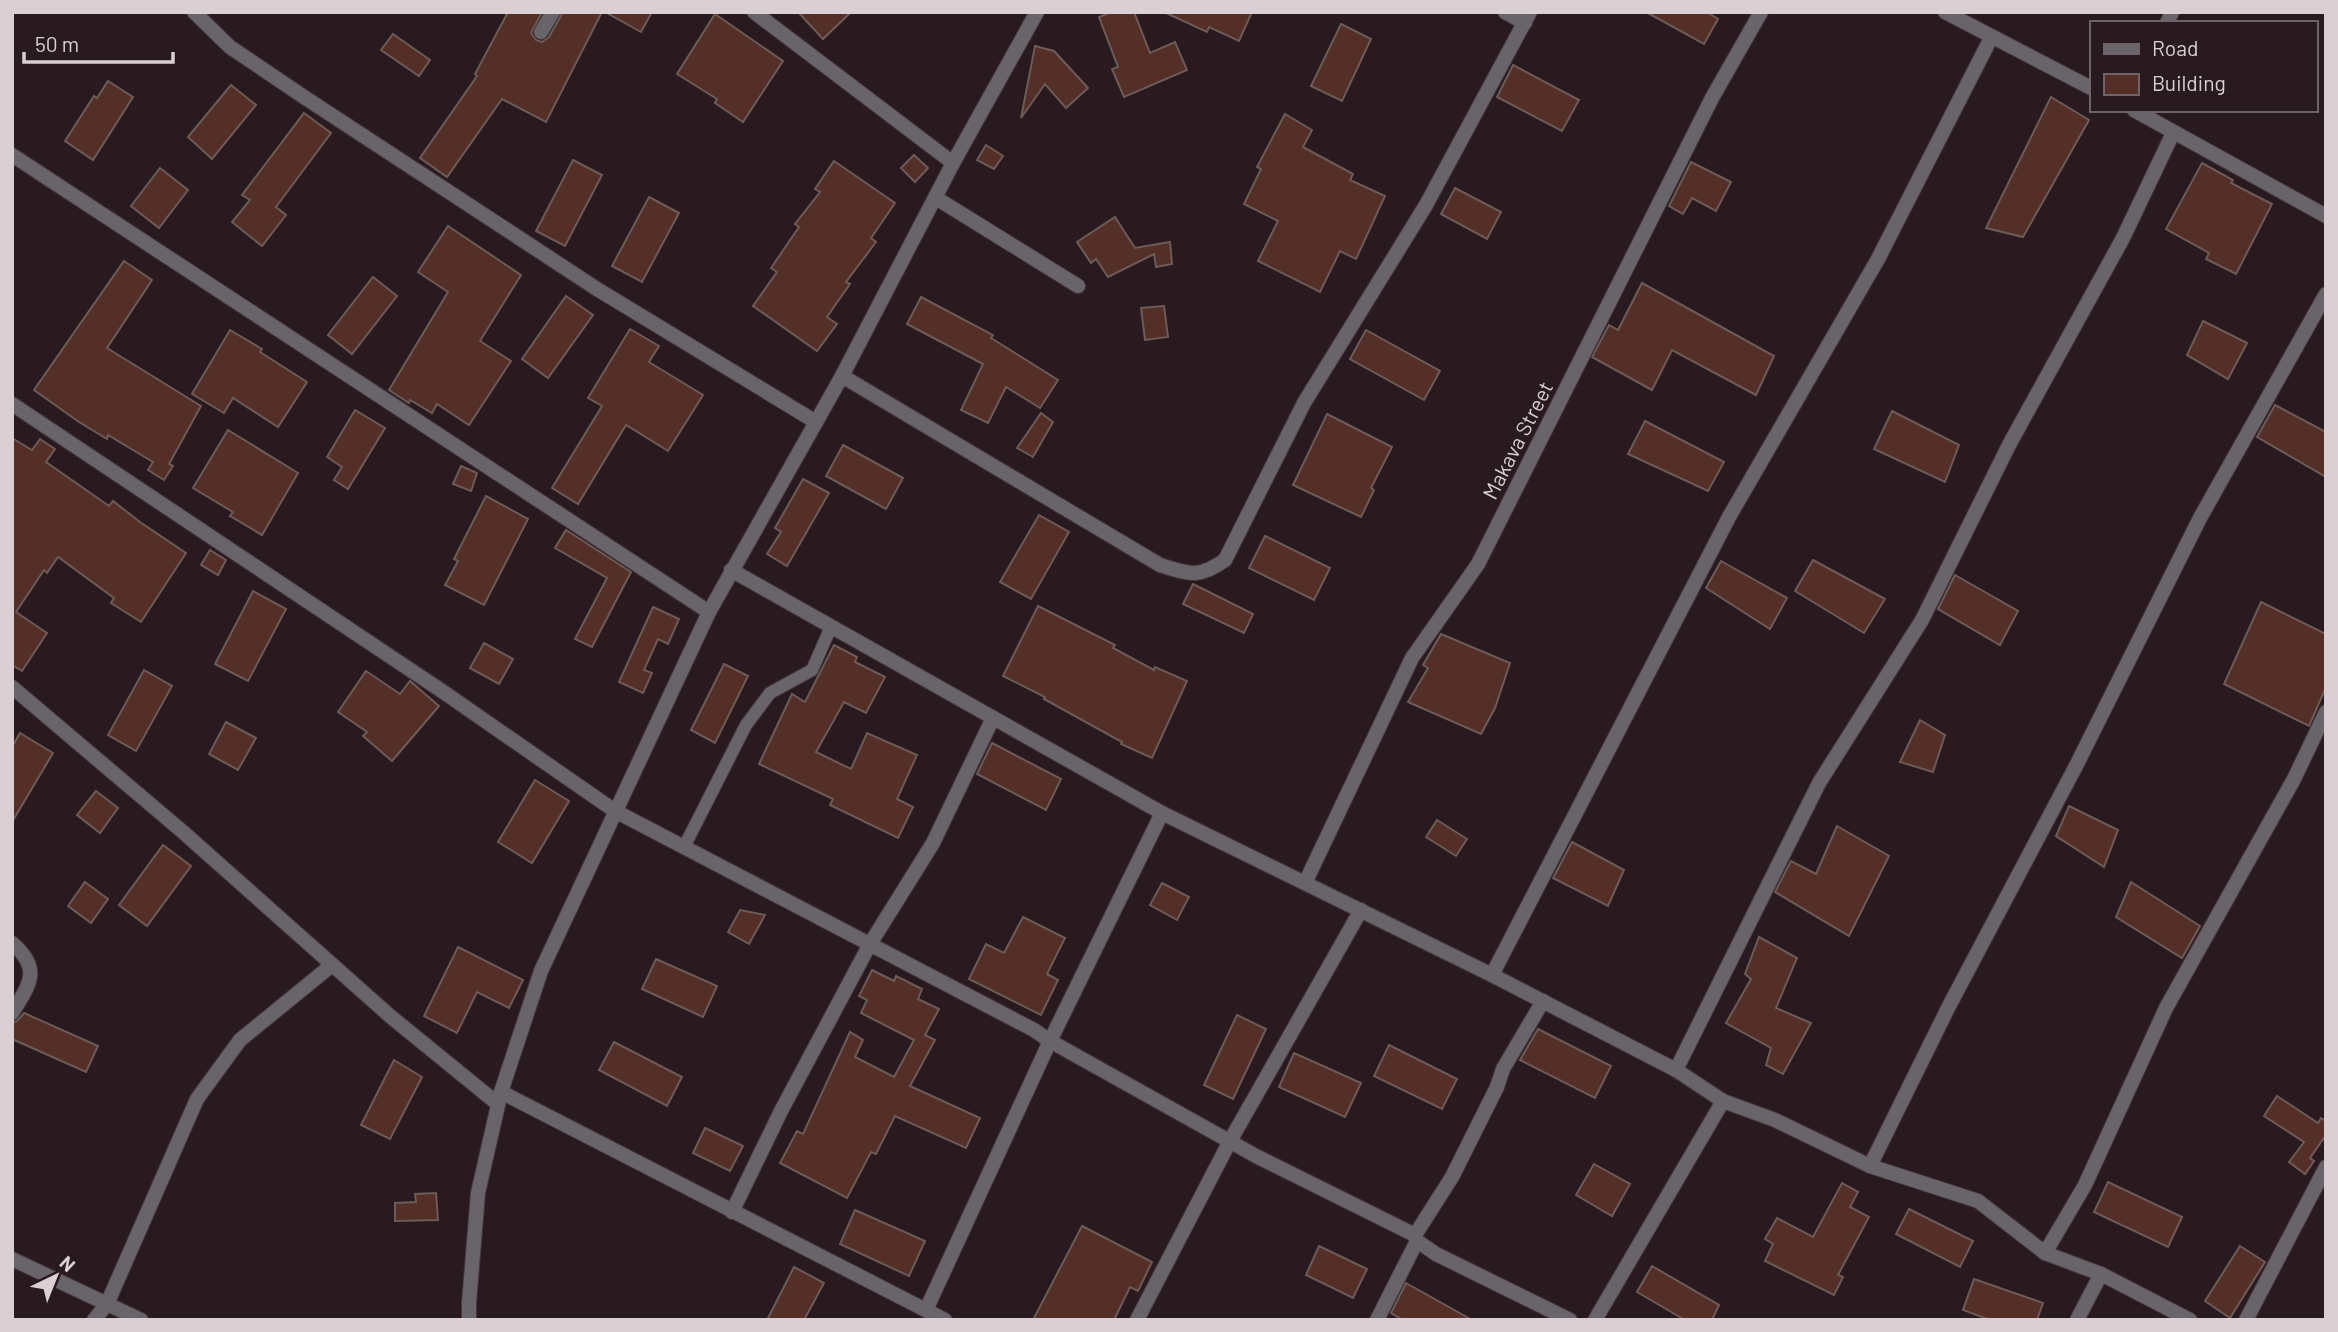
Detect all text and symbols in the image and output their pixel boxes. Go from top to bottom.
scale bar [24,21,173,65]
legend [2090,21,2317,112]
text: 50 m [35,31,79,56]
text: Road [2152,35,2198,60]
text: Building [2152,70,2226,95]
street label: Makava Street [1477,377,1557,503]
north arrow [21,1241,91,1311]
text: N [55,1250,80,1276]

